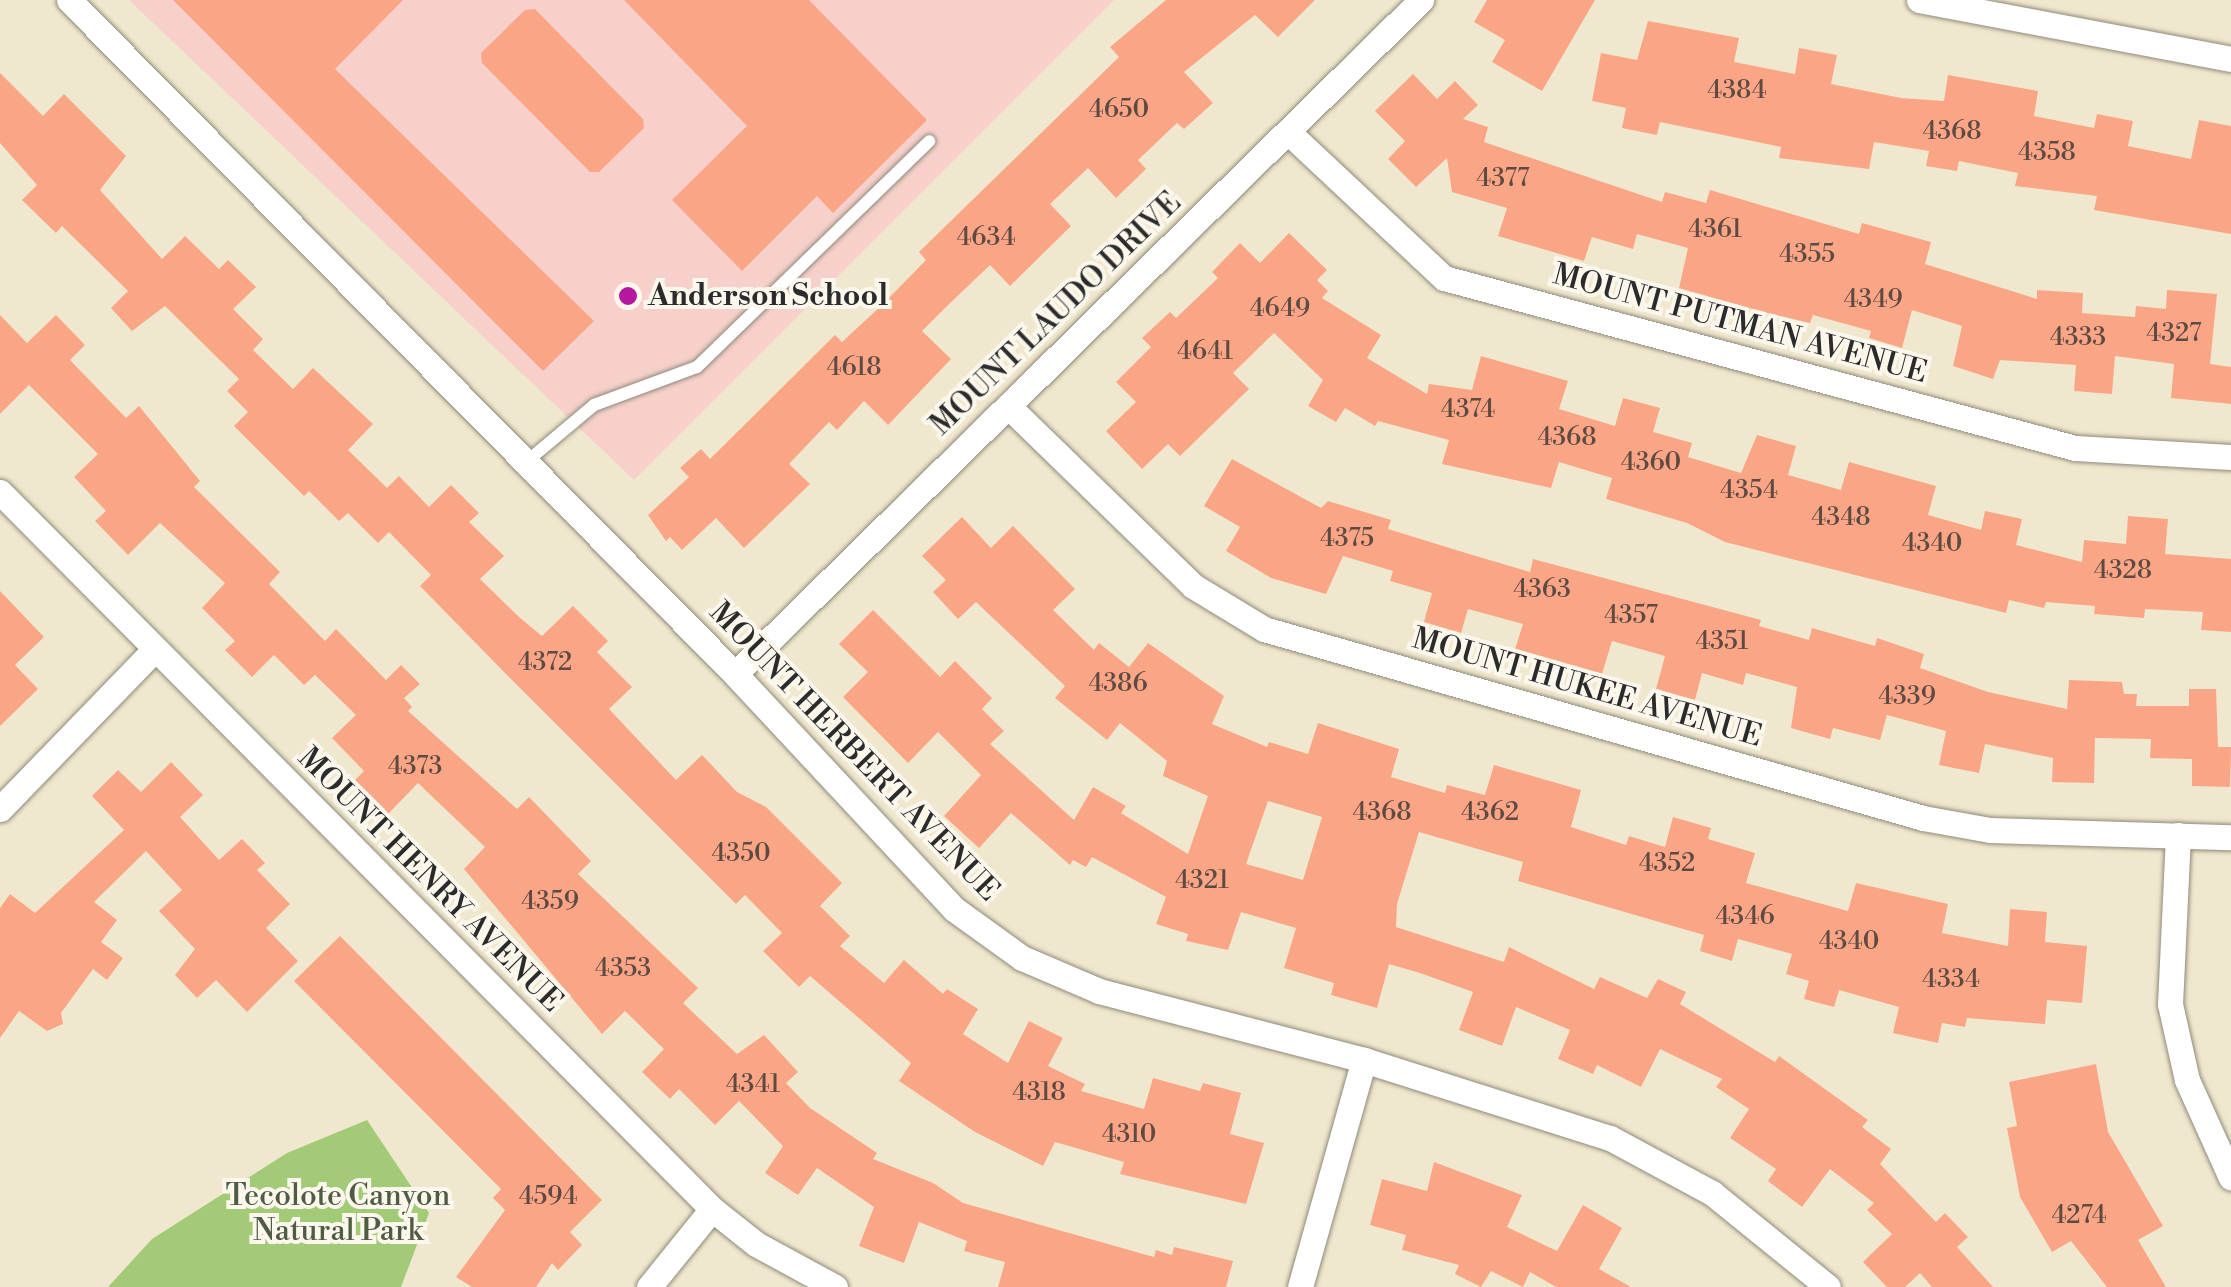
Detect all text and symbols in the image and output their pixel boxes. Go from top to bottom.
house number: 4384 [1707,76,1767,106]
house number: 4650 [1089,95,1149,125]
house number: 4368 [1922,117,1982,147]
house number: 4358 [2018,138,2076,168]
house number: 4377 [1476,164,1530,194]
street label: MOUNT LAUDO DRIVE [923,185,1189,443]
house number: 4361 [1688,215,1742,245]
house number: 4634 [956,223,1016,253]
house number: 4355 [1779,240,1835,270]
street label: MOUNT PUTMAN AVENUE [1549,257,1931,391]
place label: Anderson School [648,278,888,314]
marker: Anderson School [617,285,639,307]
house number: 4349 [1843,285,1903,315]
house number: 4649 [1250,294,1310,324]
house number: 4327 [2146,319,2202,349]
house number: 4333 [2050,323,2106,353]
house number: 4641 [1177,337,1233,367]
house number: 4618 [827,353,881,383]
house number: 4374 [1441,395,1495,425]
house number: 4368 [1537,423,1597,453]
house number: 4360 [1621,448,1681,478]
house number: 4354 [1720,476,1778,506]
house number: 4348 [1811,503,1871,533]
house number: 4375 [1320,524,1374,554]
house number: 4340 [1902,529,1962,559]
house number: 4328 [2094,556,2152,586]
house number: 4363 [1513,575,1571,605]
street label: MOUNT HERBERT AVENUE [702,595,1006,909]
house number: 4357 [1604,601,1658,631]
street label: MOUNT HUKEE AVENUE [1408,621,1766,755]
house number: 4351 [1695,627,1749,657]
house number: 4372 [518,648,572,678]
house number: 4386 [1088,669,1148,699]
house number: 4339 [1878,682,1936,712]
street label: MOUNT HENRY AVENUE [290,740,570,1020]
house number: 4373 [388,752,442,782]
house number: 4368 [1352,798,1412,828]
house number: 4362 [1461,798,1519,828]
house number: 4350 [711,839,771,869]
house number: 4352 [1639,849,1695,879]
house number: 4321 [1175,866,1229,896]
house number: 4359 [521,887,579,917]
house number: 4346 [1715,902,1775,932]
house number: 4340 [1819,927,1879,957]
house number: 4353 [595,954,651,984]
house number: 4334 [1922,965,1980,995]
house number: 4341 [726,1070,780,1100]
house number: 4318 [1012,1078,1066,1108]
house number: 4310 [1102,1120,1156,1150]
park label: Tecolote Canyon Natural Park [226,1178,450,1248]
house number: 4594 [519,1182,577,1212]
house number: 4274 [2051,1201,2107,1231]

